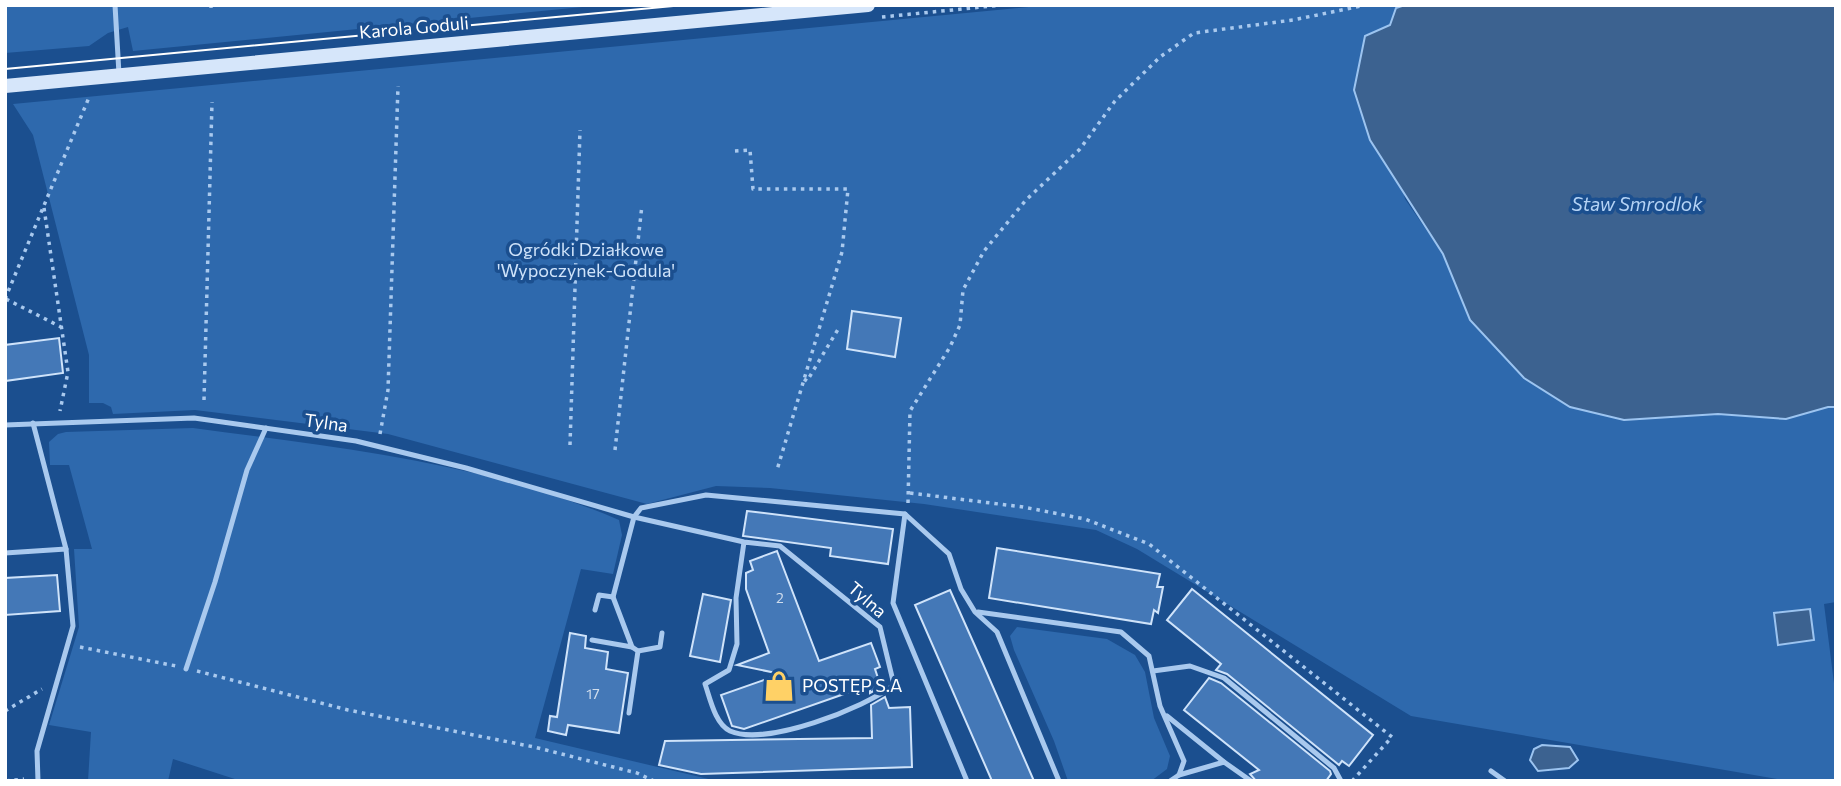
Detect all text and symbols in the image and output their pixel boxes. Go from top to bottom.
street label: Karola Goduli [358,11,470,43]
water label: Staw Smrodlok [1572,192,1703,215]
park label: Ogródki Działkowe 'Wypoczynek-Godula' [497,238,675,281]
street label: Tylna [303,408,349,436]
street label: Tylna [844,577,891,622]
house number: 2 [776,589,784,606]
shop icon: POSTĘP S.A [762,669,796,703]
place label: POSTĘP S.A [802,674,903,696]
house number: 17 [586,685,600,702]

